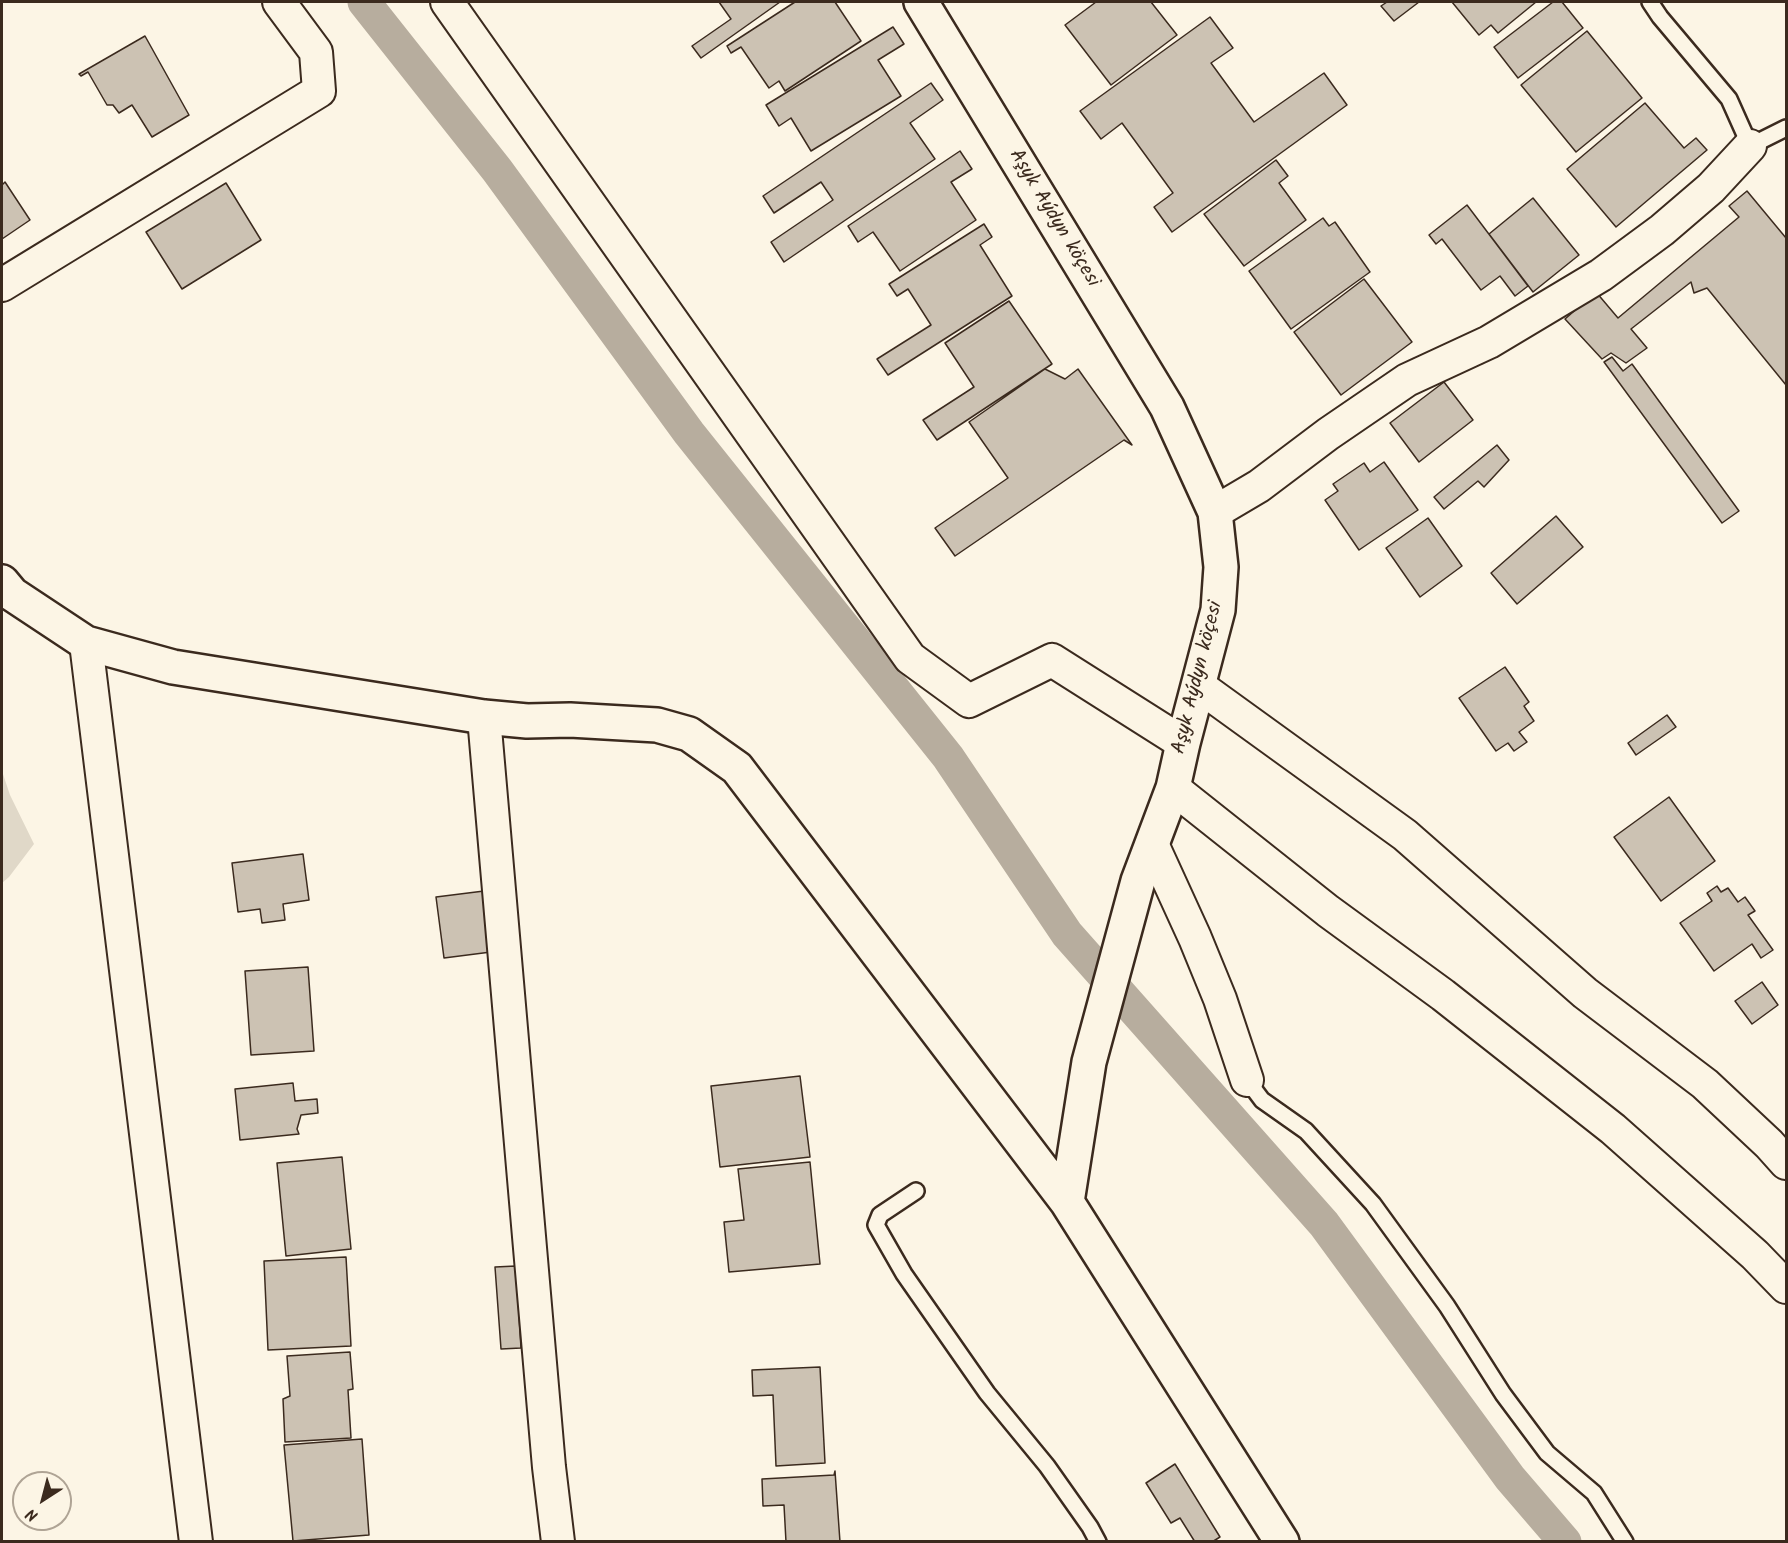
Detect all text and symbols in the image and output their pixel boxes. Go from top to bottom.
street label: Aşyk Aýdyn köçesi [1002,146,1104,292]
street label: Aşyk Aýdyn köçesi [1168,599,1230,757]
north arrow [12,1471,72,1531]
text: N [21,1501,44,1527]

